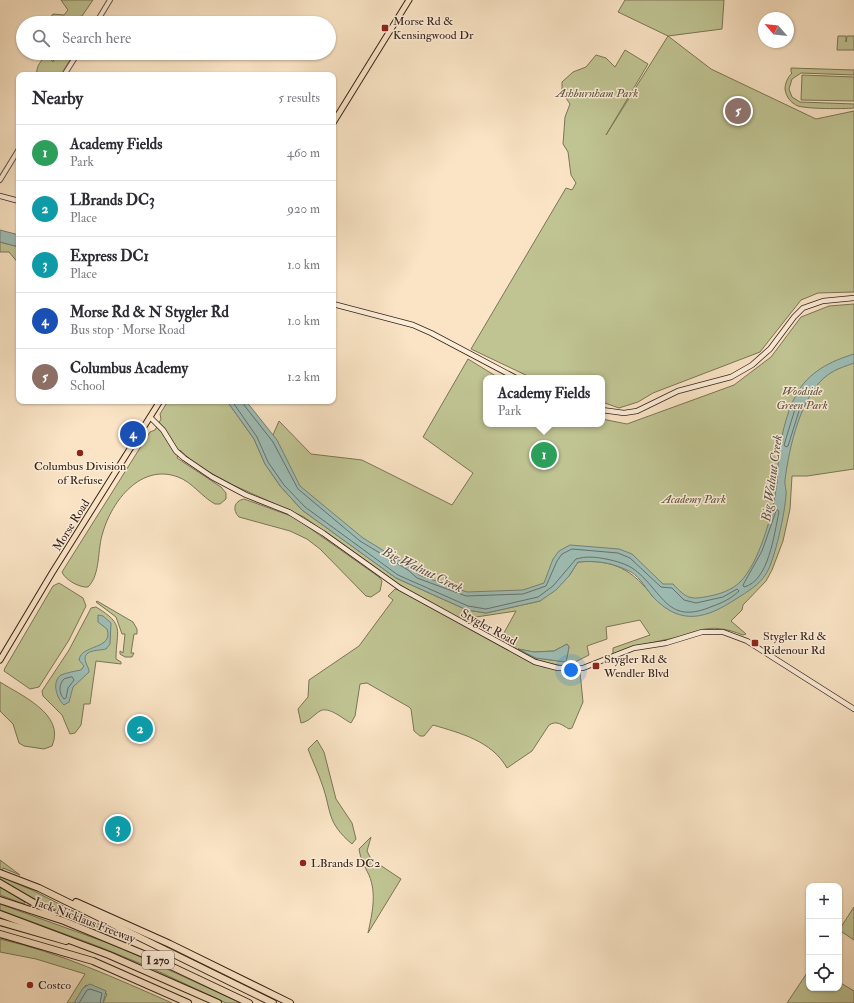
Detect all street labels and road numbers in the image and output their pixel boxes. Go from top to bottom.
street label: Morse Road [50,496,93,554]
street label: Stygler Road [458,606,519,649]
street label: Jack Nicklaus Freeway [31,894,138,947]
road number: I 270 [142,951,174,969]

